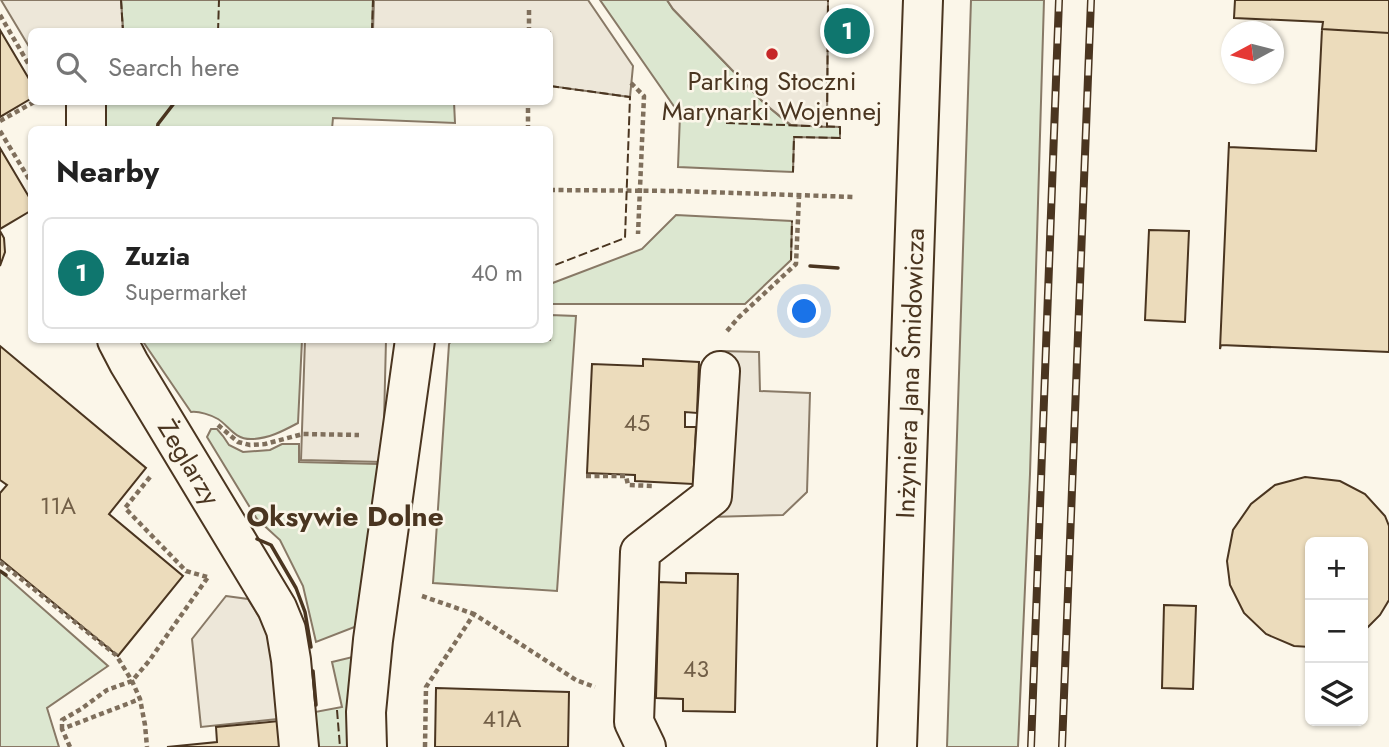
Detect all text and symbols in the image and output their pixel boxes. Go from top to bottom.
pin: 1 [824,5,870,57]
north arrow [1221,21,1284,84]
search box [28,28,553,105]
marker: Parking Stoczni Marynarki Wojennej [764,46,780,62]
icon: search [52,48,90,86]
text: Search here [108,48,240,86]
place label: Parking Stoczni Marynarki Wojennej [662,62,882,130]
text: Nearby [56,150,159,193]
street label: Inżyniera Jana Śmidowicza [886,227,934,519]
text: Zuzia [125,237,190,275]
text: 1 [75,256,87,290]
text: 40 m [471,256,523,290]
text: Supermarket [125,275,247,309]
your location [787,294,821,328]
house number: 45 [624,406,650,440]
street label: Żeglarzy [148,412,230,513]
house number: 11A [40,489,77,523]
district label: Oksywie Dolne [246,496,444,537]
map controls [1305,537,1368,726]
button: + [1305,537,1368,600]
button: − [1305,600,1368,663]
house number: 43 [683,652,709,686]
button: layers [1305,663,1368,726]
house number: 41A [483,702,522,736]

